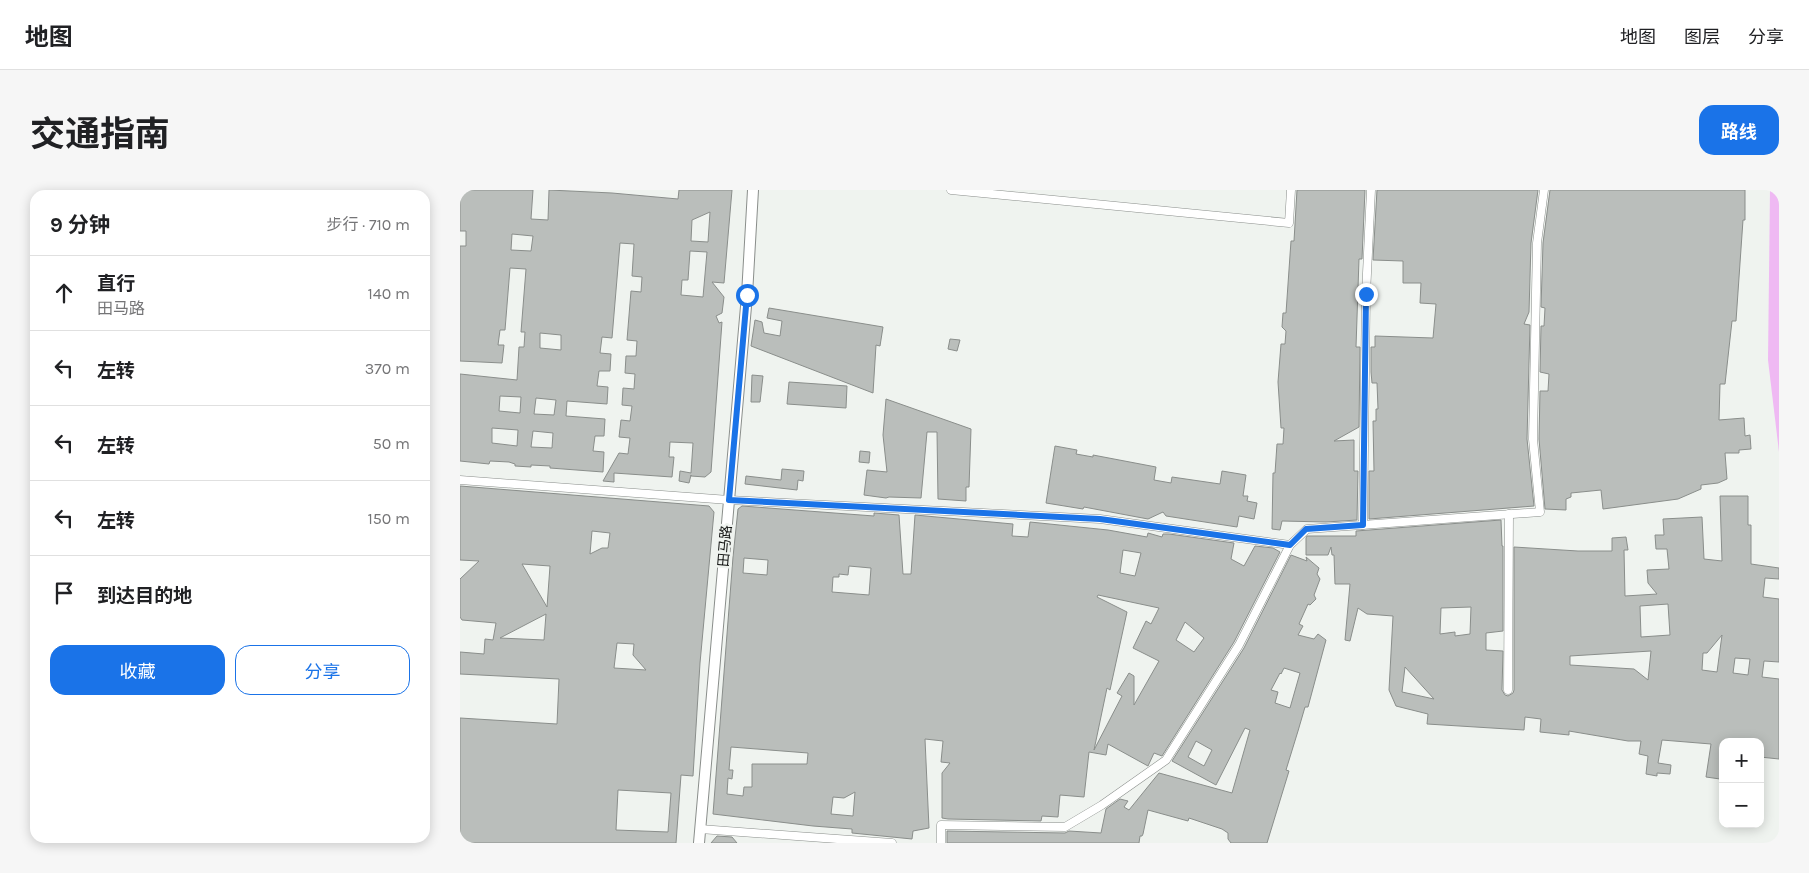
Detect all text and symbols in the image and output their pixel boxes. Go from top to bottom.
text: 地图 [25,23,73,51]
text: 地图 [1620,26,1656,48]
text: 图层 [1684,26,1720,48]
text: 分享 [1748,26,1784,48]
button: 路线 [1699,105,1779,155]
text: 交通指南 [30,114,170,155]
text: 9 分钟 [50,213,110,237]
text: 步行 · 710 m [326,215,410,234]
text: 直行 [97,273,135,295]
icon: ahead [50,279,78,307]
route end [1355,283,1378,306]
text: 140 m [368,284,410,303]
route start [736,284,759,307]
text: 田马路 [97,299,145,318]
icon: left [50,354,78,382]
text: 370 m [365,359,410,378]
text: 左转 [97,360,135,382]
icon: left [50,429,78,457]
text: 50 m [373,434,410,453]
text: 左转 [97,435,135,457]
icon: left [50,504,78,532]
text: 150 m [367,509,410,528]
text: 左转 [97,510,135,532]
street label: 田马路 [715,524,735,568]
icon: arrive [50,579,78,607]
text: 到达目的地 [97,585,192,607]
button: 收藏 [50,645,225,695]
button: 分享 [235,645,410,695]
map controls [1719,738,1764,828]
button: + [1719,738,1764,783]
button: − [1719,783,1764,828]

